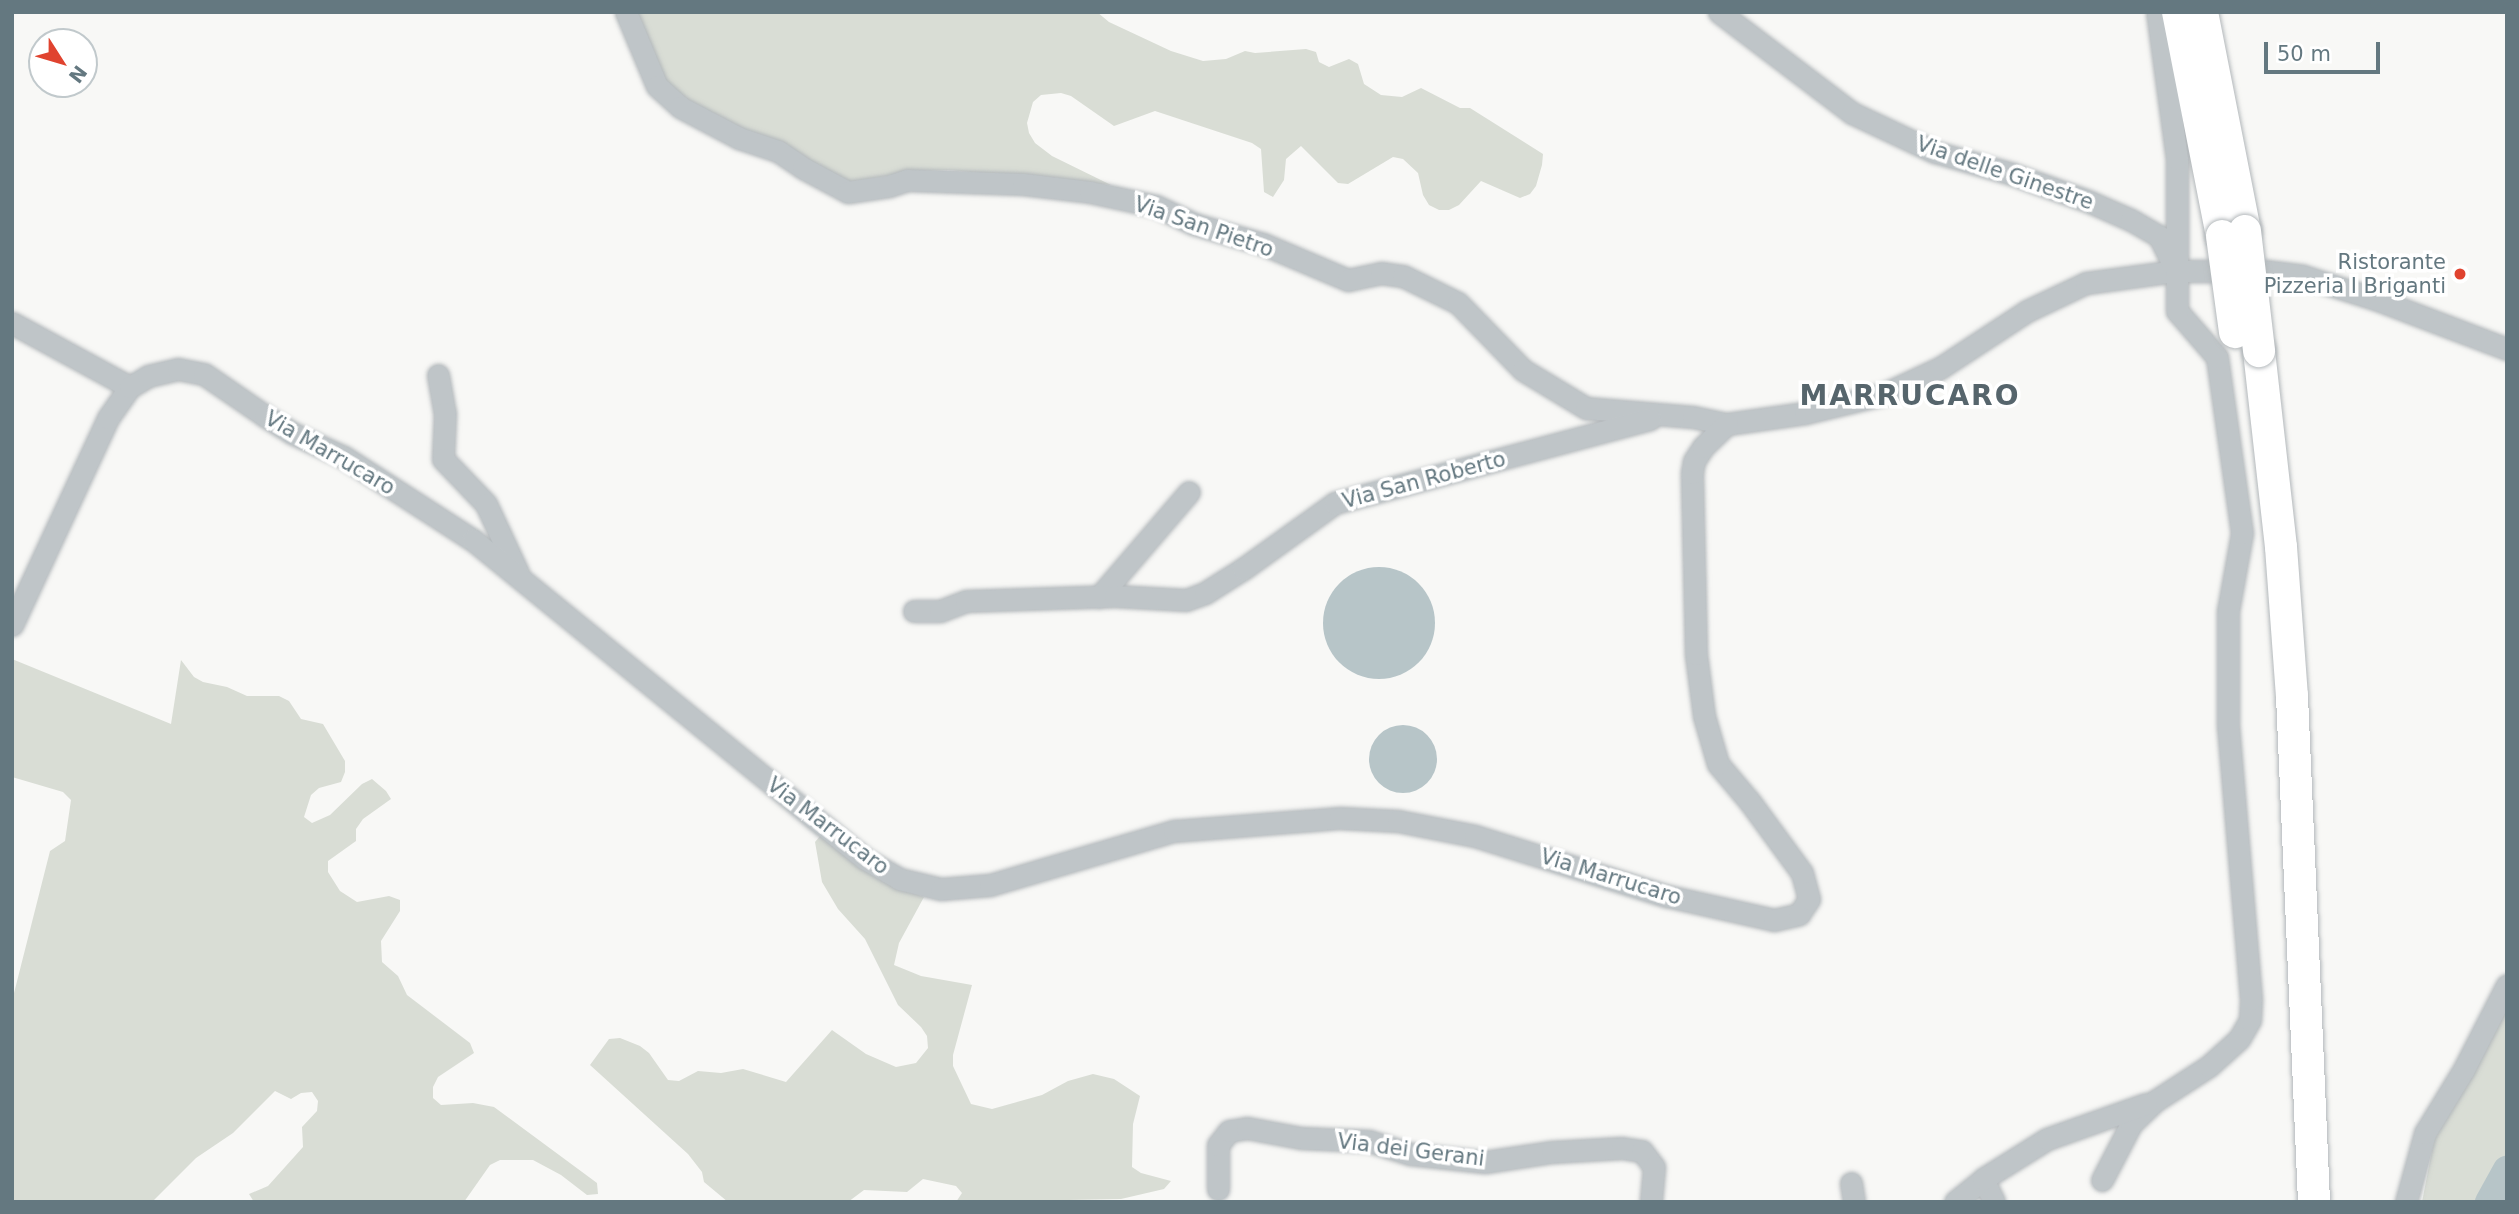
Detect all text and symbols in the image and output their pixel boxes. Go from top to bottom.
north arrow [28,28,98,98]
scale bar [2267,28,2382,72]
text: 50 m [2277,42,2331,66]
text: N [65,61,92,87]
street label: Via delle Ginestre [1913,131,2097,215]
street label: Via San Pietro [1131,191,1277,263]
place label: Ristorante Pizzeria I Briganti [2264,249,2446,299]
marker: Ristorante Pizzeria I Briganti [2452,266,2468,282]
district label: MARRUCARO [1801,379,2019,413]
street label: Via Marrucaro [261,406,399,500]
street label: Via San Roberto [1340,446,1508,514]
street label: Via Marrucaro [762,772,894,880]
street label: Via Marrucaro [1538,844,1684,910]
street label: Via dei Gerani [1336,1128,1486,1172]

